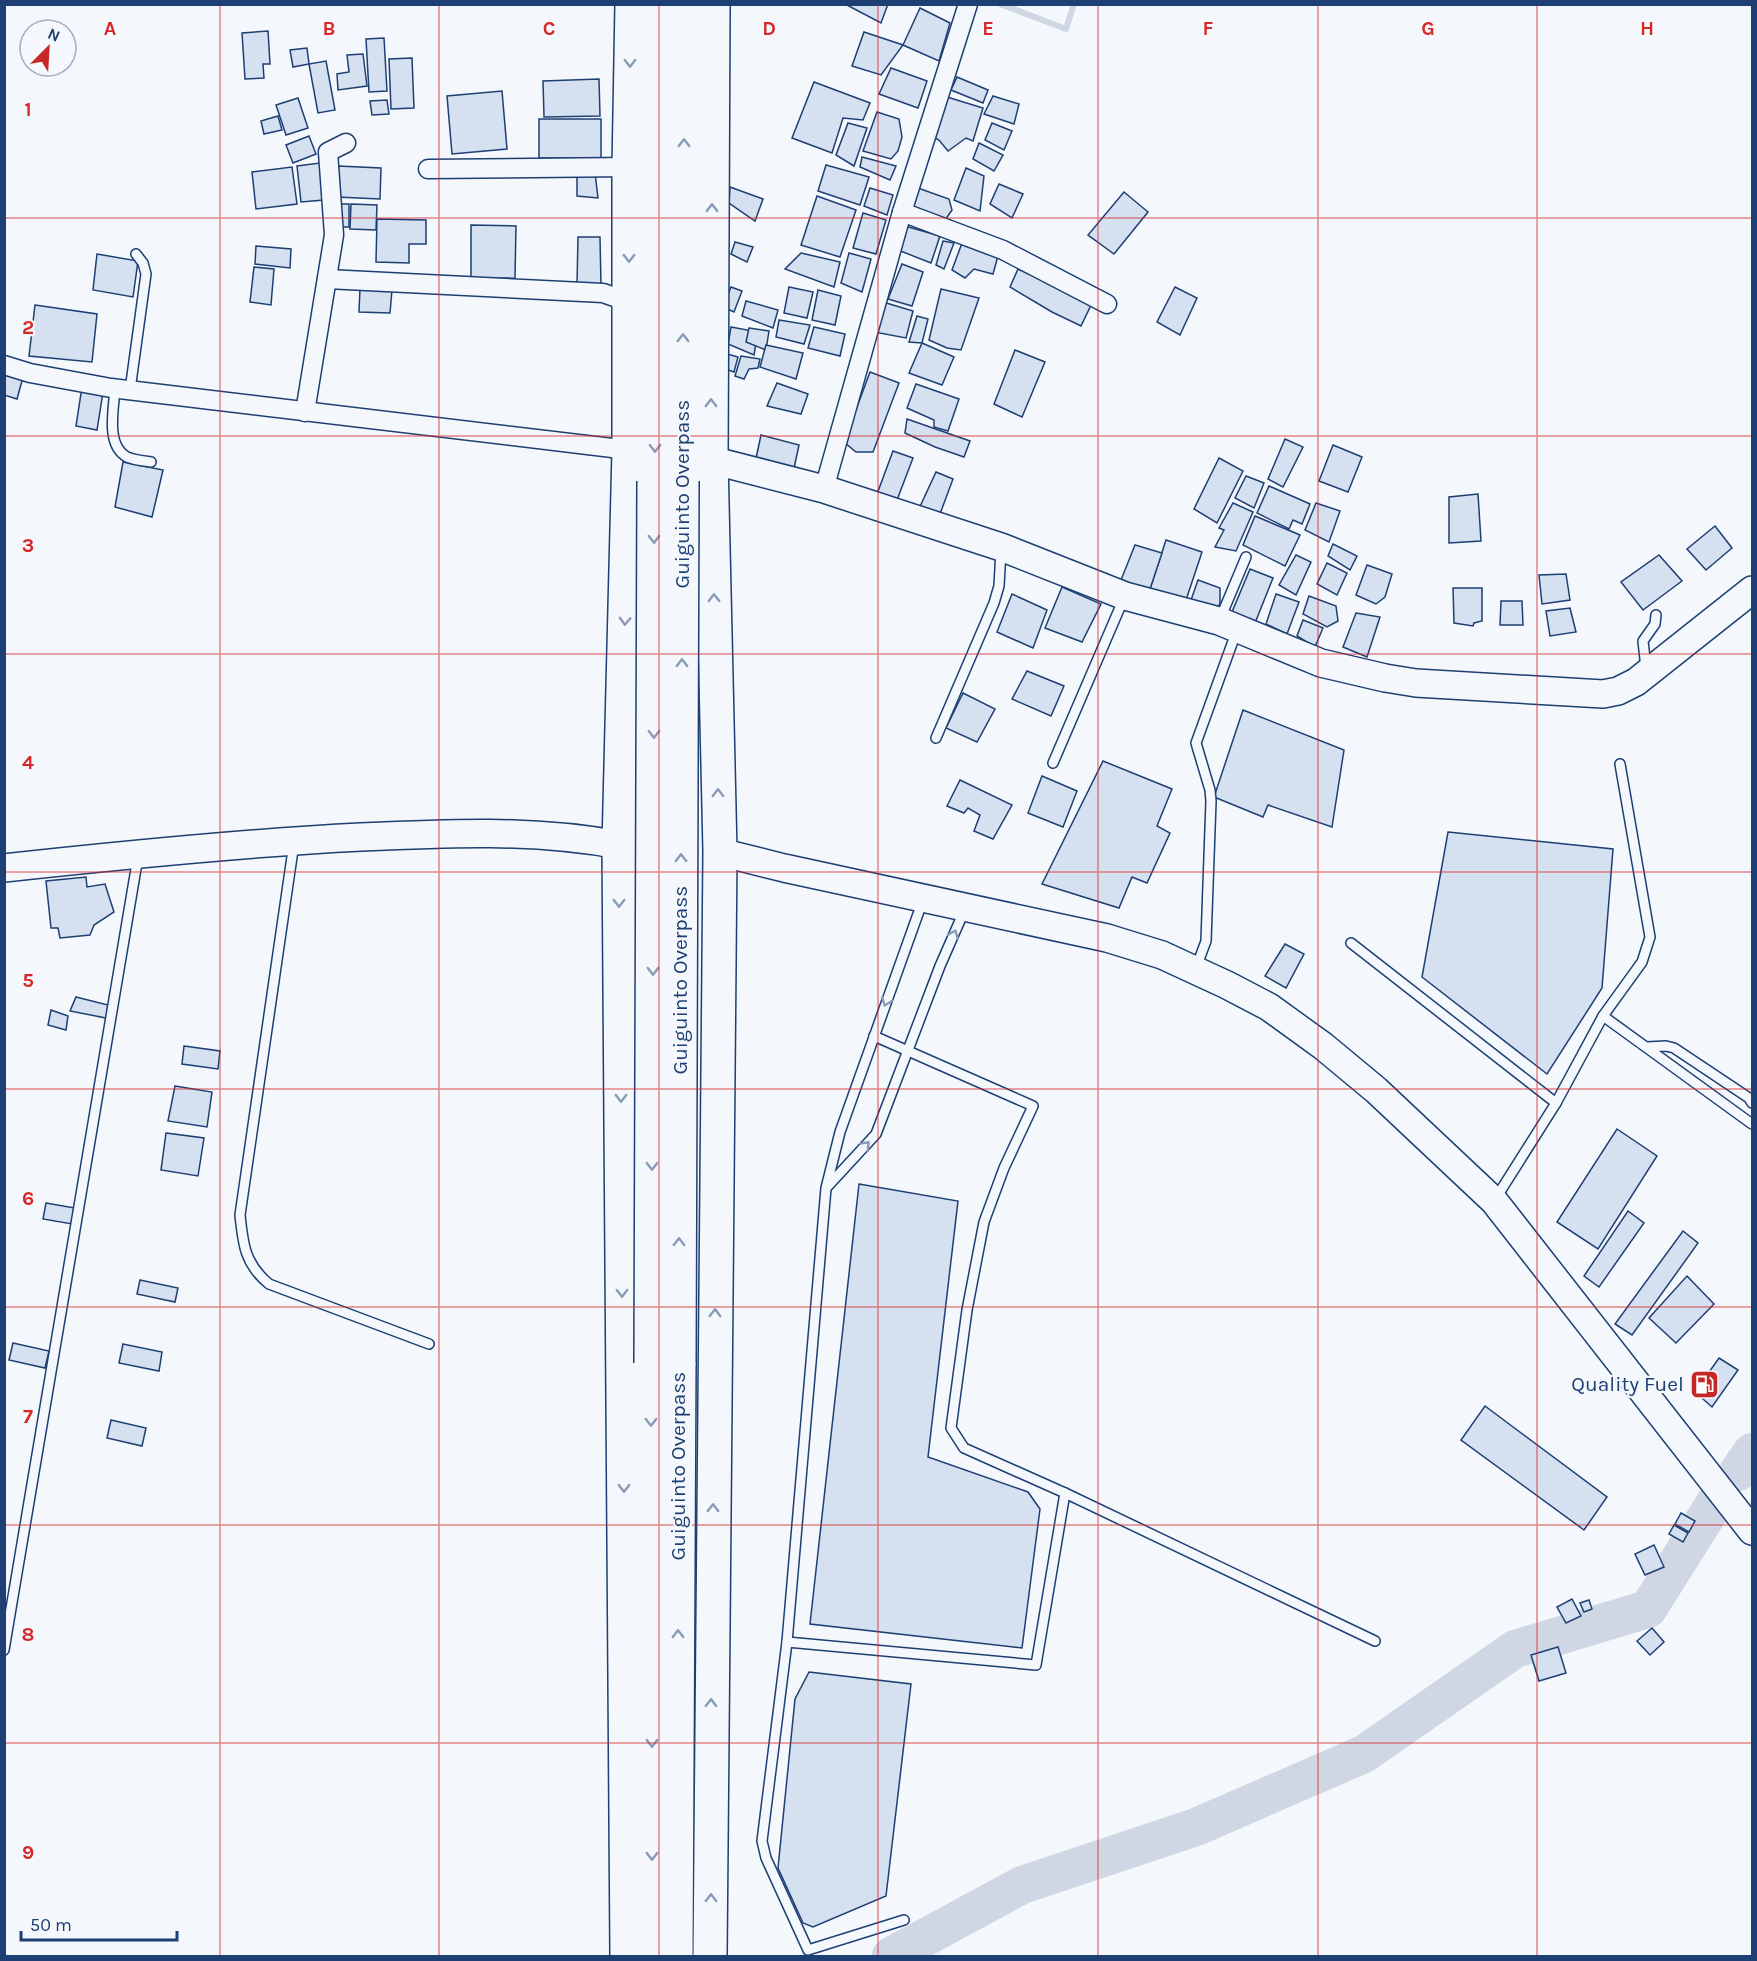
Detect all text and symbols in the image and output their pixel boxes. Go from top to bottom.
text: A [104,17,117,40]
text: B [323,17,335,40]
text: C [543,17,555,40]
text: D [762,17,776,40]
text: E [982,17,994,40]
text: F [1203,17,1214,40]
text: G [1421,17,1435,40]
text: H [1640,17,1654,40]
north arrow [18,18,78,78]
text: N [45,24,63,46]
one-way arrow [624,58,637,67]
text: 1 [24,98,32,121]
one-way arrow [678,139,690,148]
one-way arrow [706,204,718,213]
one-way arrow [623,253,635,262]
text: 2 [22,316,34,339]
one-way arrow [677,334,689,343]
one-way arrow [705,399,717,408]
street label: Guiguinto Overpass [670,400,694,588]
one-way arrow [649,444,661,453]
text: 3 [22,534,34,557]
one-way arrow [648,535,660,544]
one-way arrow [708,594,720,603]
one-way arrow [619,616,631,625]
one-way arrow [675,658,688,667]
one-way arrow [648,730,660,739]
text: 4 [22,751,34,774]
one-way arrow [712,789,725,798]
one-way arrow [675,853,687,862]
street label: Guiguinto Overpass [668,886,692,1074]
one-way arrow [613,899,625,908]
one-way arrow [947,929,959,940]
one-way arrow [647,967,659,976]
text: 5 [22,969,34,992]
one-way arrow [881,997,894,1007]
one-way arrow [615,1094,627,1103]
one-way arrow [858,1141,869,1152]
one-way arrow [646,1162,658,1171]
text: 6 [22,1187,34,1210]
one-way arrow [673,1237,685,1246]
one-way arrow [616,1289,628,1298]
one-way arrow [709,1309,721,1318]
fuel station icon: Quality Fuel [1689,1368,1721,1400]
street label: Guiguinto Overpass [666,1372,690,1560]
place label: Quality Fuel [1571,1372,1684,1396]
text: 7 [23,1405,33,1428]
one-way arrow [645,1417,657,1426]
one-way arrow [618,1484,630,1493]
one-way arrow [707,1504,719,1513]
text: 8 [22,1623,34,1646]
one-way arrow [671,1629,684,1638]
one-way arrow [705,1699,717,1708]
one-way arrow [646,1738,658,1747]
text: 9 [22,1841,34,1864]
one-way arrow [646,1851,658,1860]
one-way arrow [705,1894,717,1903]
scale bar [21,1904,177,1942]
text: 50 m [30,1914,72,1936]

